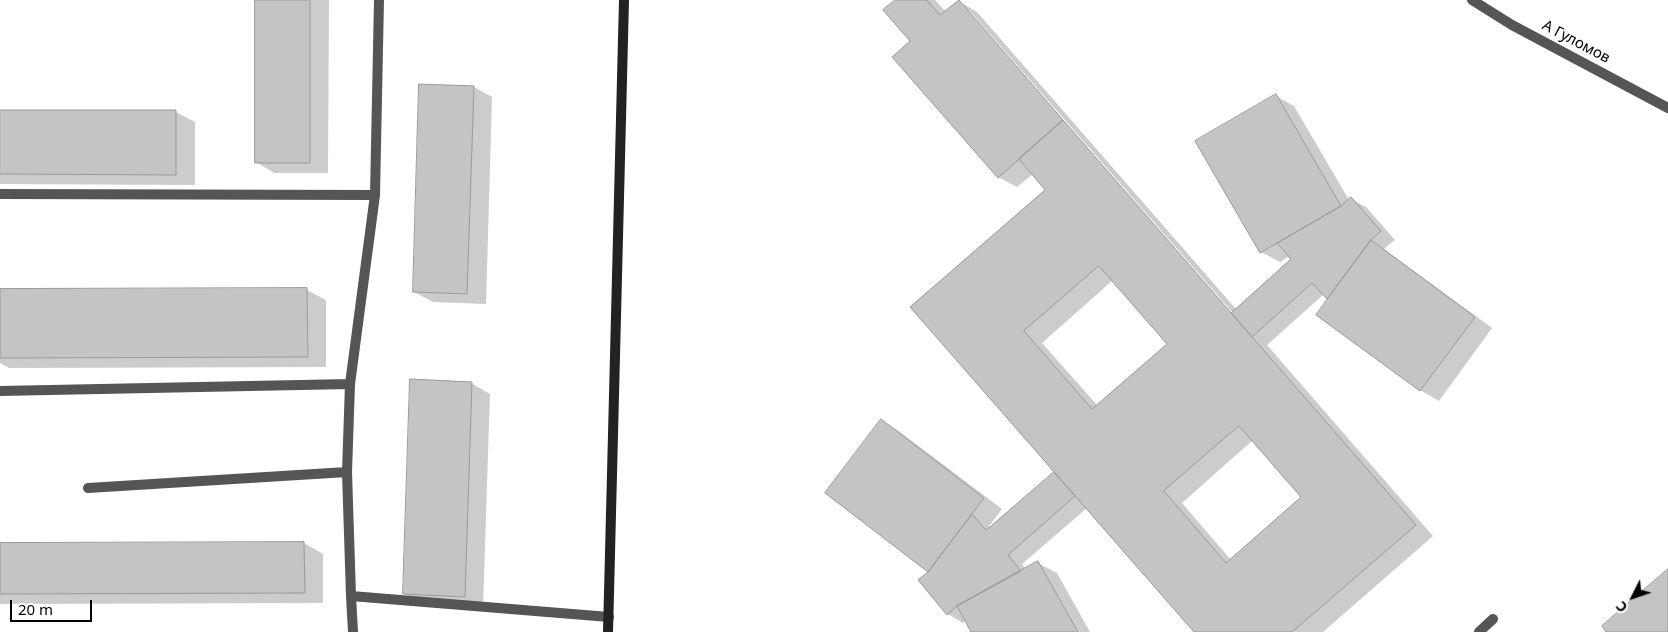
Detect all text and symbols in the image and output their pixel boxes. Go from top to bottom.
street label: А Гуломов [1539,17,1613,67]
north arrow [1608,572,1658,622]
scale bar [12,590,95,622]
text: С [1611,598,1631,617]
text: 20 m [18,599,53,619]

